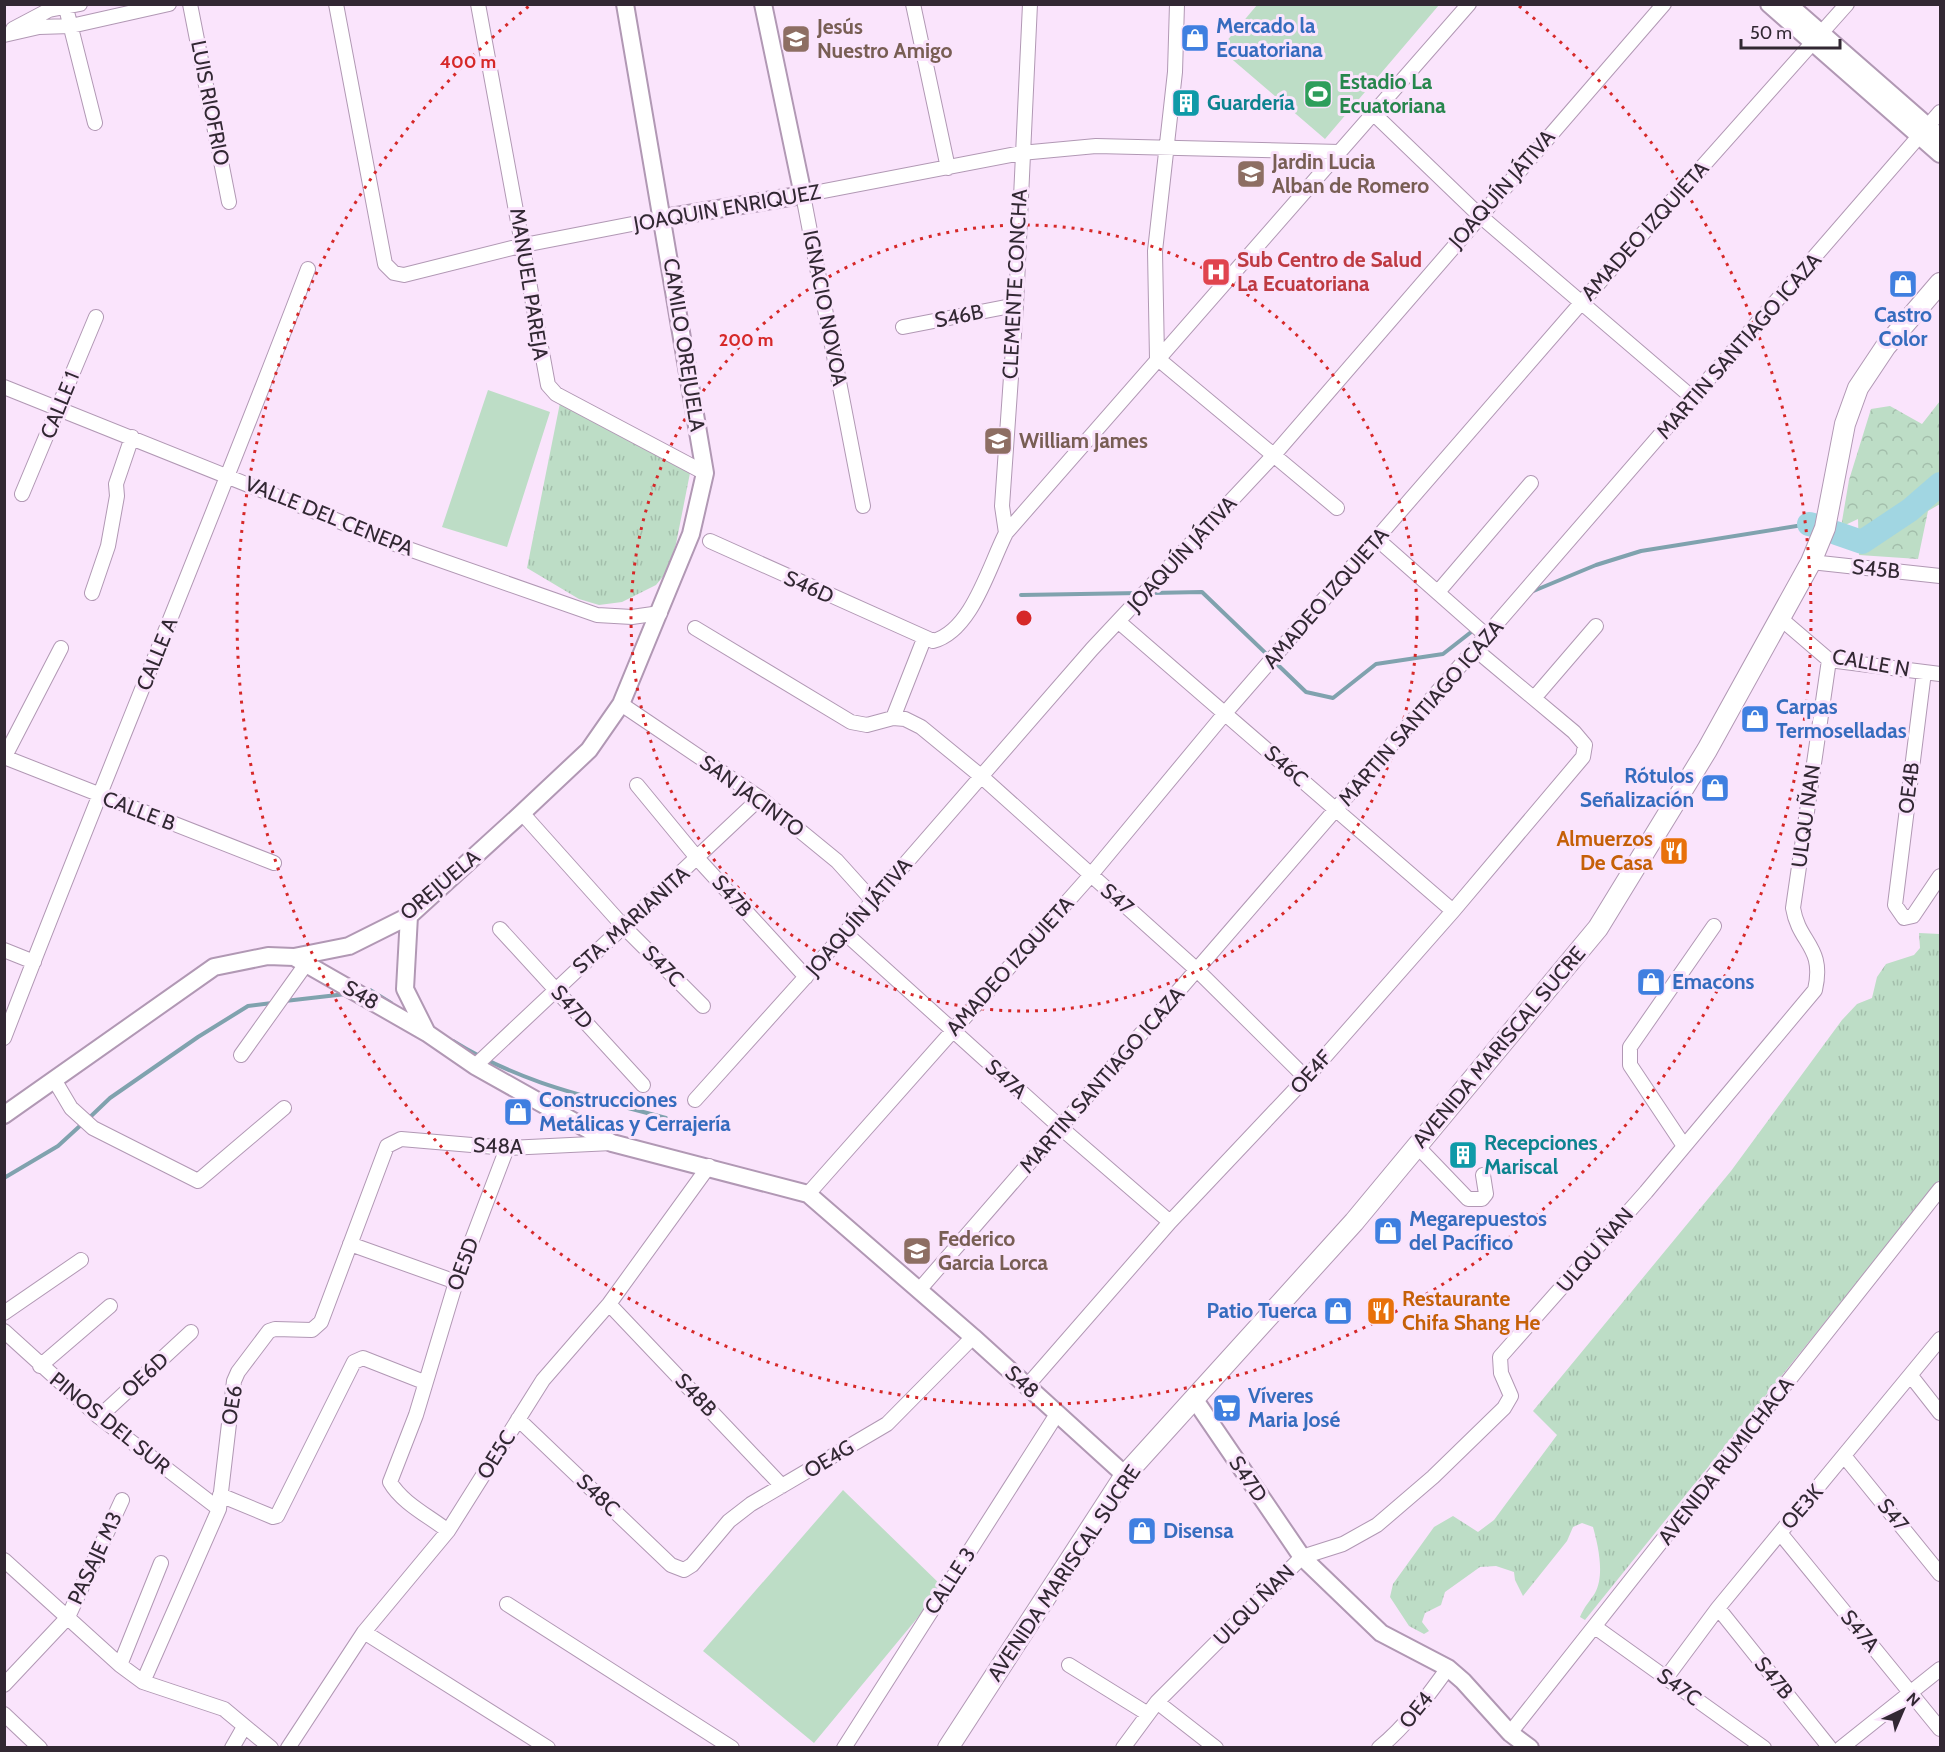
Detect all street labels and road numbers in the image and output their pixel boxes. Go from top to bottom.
street label: LUIS RIOFRIO [186,38,235,168]
street label: JOAQUÍN JÁTIVA [1443,124,1560,254]
street label: AMADEO IZQUIETA [1576,156,1714,305]
street label: JOAQUIN ENRIQUEZ [631,179,823,236]
street label: CLEMENTE CONCHA [997,188,1032,380]
street label: MANUEL PAREJA [505,206,554,362]
street label: IGNACIO NOVOA [798,228,853,388]
street label: MARTIN SANTIAGO ICAZA [1651,247,1826,444]
street label: CAMILO OREJUELA [658,256,711,433]
street label: S46B [933,299,985,332]
street label: CALLE 1 [35,368,84,442]
street label: VALLE DEL CENEPA [241,470,417,561]
street label: JOAQUÍN JÁTIVA [1121,491,1242,617]
street label: AMADEO IZQUIETA [1258,522,1394,673]
street label: S45B [1851,554,1901,583]
street label: S46D [781,565,838,608]
street label: CALLE A [131,614,182,694]
street label: MARTIN SANTIAGO ICAZA [1333,614,1508,811]
street label: CALLE N [1830,643,1912,682]
street label: S46C [1260,740,1313,791]
street label: SAN JACINTO [695,749,809,842]
street label: OE4B [1893,761,1924,815]
street label: ULQU ÑAN [1785,763,1825,869]
street label: CALLE B [99,785,179,836]
street label: OREJUELA [395,844,485,925]
street label: JOAQUÍN JÁTIVA [800,852,917,982]
street label: STA. MARIANITA [567,861,694,979]
street label: S47B [707,870,758,922]
street label: S47 [1096,878,1139,920]
street label: AMADEO IZQUIETA [941,891,1079,1040]
street label: S47C [638,940,689,991]
street label: AVENIDA MARISCAL SUCRE [1407,941,1590,1152]
street label: S48 [339,974,384,1015]
street label: S47D [546,980,598,1034]
street label: MARTIN SANTIAGO ICAZA [1014,981,1189,1178]
street label: OE4F [1285,1045,1337,1099]
street label: S47A [981,1054,1032,1104]
street label: S48A [473,1132,524,1159]
street label: ULQU ÑAN [1550,1202,1638,1297]
street label: OE5D [441,1234,484,1294]
street label: OE6D [116,1347,173,1403]
street label: S48 [1000,1360,1044,1403]
street label: PINOS DEL SUR [45,1366,176,1479]
street label: S48B [670,1368,722,1421]
street label: AVENIDA RUMICHACA [1652,1372,1799,1549]
street label: OE6 [216,1383,247,1426]
street label: OE5C [471,1426,520,1483]
street label: OE4G [799,1434,858,1483]
street label: S47D [1224,1451,1273,1507]
street label: AVENIDA MARISCAL SUCRE [982,1460,1145,1686]
street label: S48C [572,1468,625,1521]
street label: OE3K [1775,1479,1828,1534]
street label: S47 [1873,1493,1914,1536]
street label: PASAJE M3 [62,1507,127,1608]
street label: CALLE 3 [919,1543,980,1619]
street label: ULQU ÑAN [1207,1558,1299,1650]
street label: S47A [1836,1605,1885,1657]
street label: S47B [1750,1651,1799,1704]
street label: S47C [1653,1662,1706,1711]
street label: OE4 [1394,1687,1438,1733]

